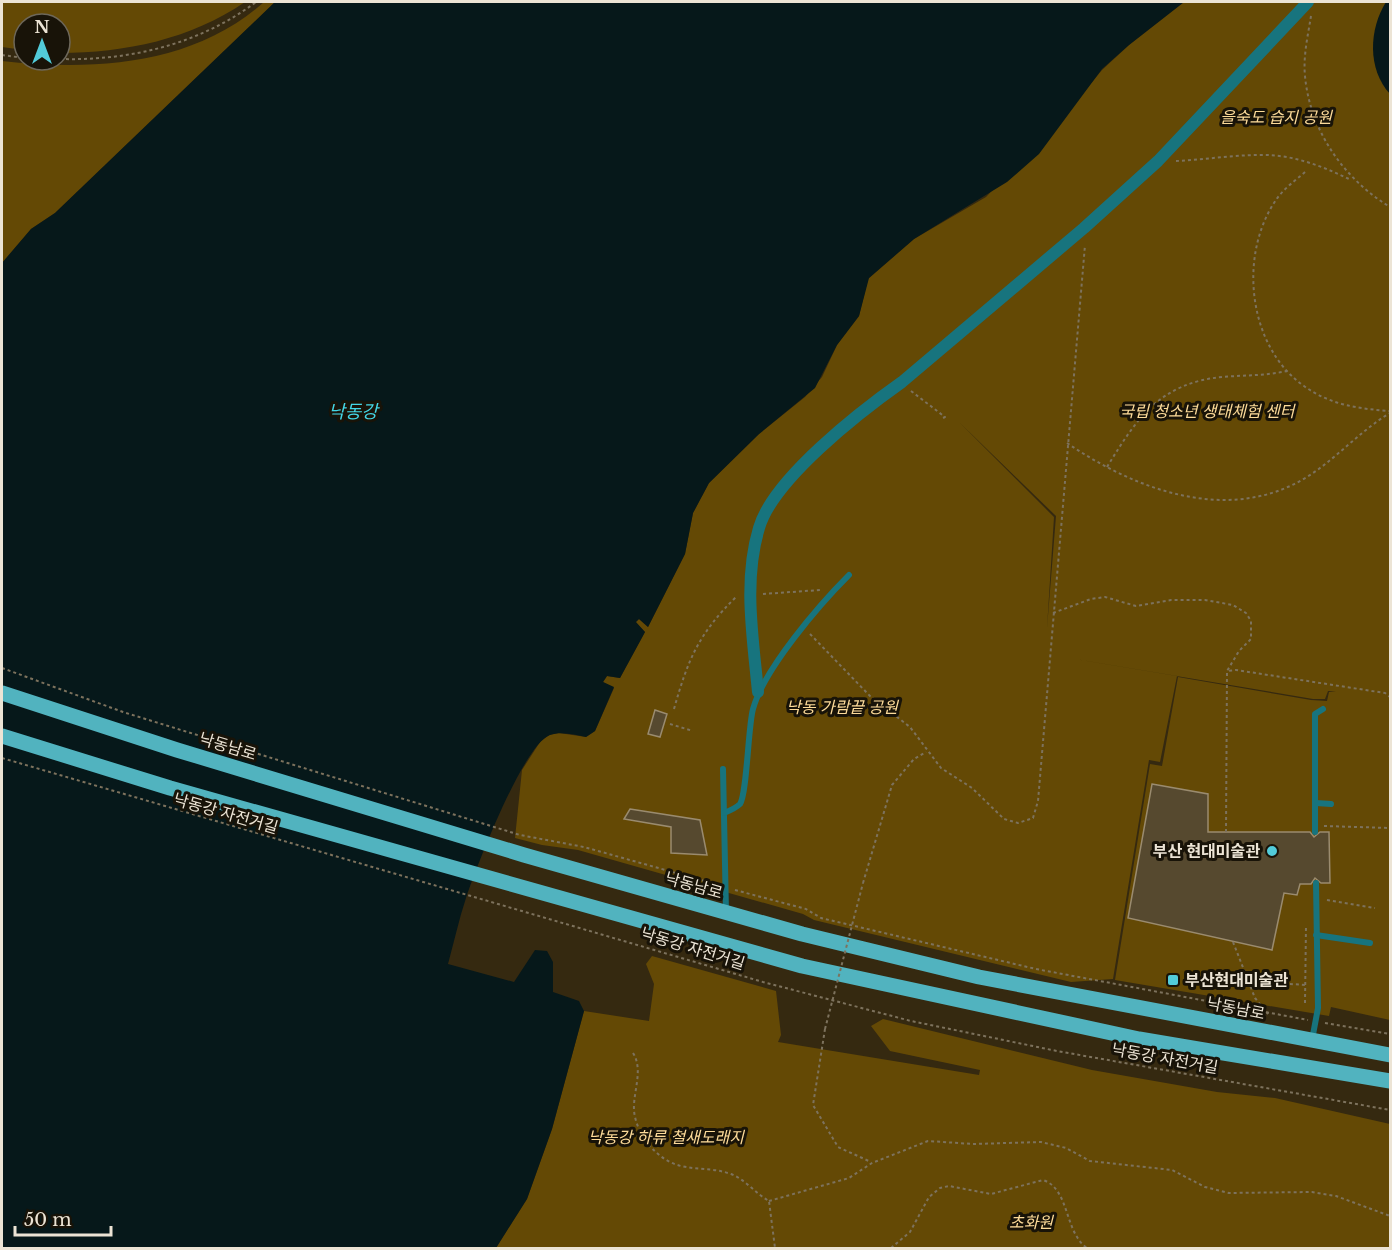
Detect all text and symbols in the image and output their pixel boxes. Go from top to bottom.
north arrow [12,12,72,72]
text: N [34,17,50,37]
park label: 을숙도 습지 공원 [1220,107,1333,127]
water label: 낙동강 [328,401,380,423]
park label: 국립 청소년 생태체험 센터 [1119,401,1297,421]
park label: 낙동 가람끝 공원 [786,697,899,717]
street label: 낙동남로 [197,728,259,764]
street label: 낙동강 자전거길 [172,789,280,837]
place label: 부산 현대미술관 [1153,841,1260,861]
marker: 부산 현대미술관 [1265,844,1279,858]
street label: 낙동남로 [663,867,725,903]
street label: 낙동강 자전거길 [639,923,747,973]
place label: 부산현대미술관 [1185,970,1288,990]
marker: 부산현대미술관 [1166,973,1180,987]
street label: 낙동남로 [1205,993,1267,1023]
street label: 낙동강 자전거길 [1110,1039,1220,1077]
park label: 낙동강 하류 철새도래지 [588,1127,745,1147]
scale bar [15,1199,111,1237]
text: 50 m [24,1209,72,1231]
park label: 초화원 [1009,1212,1054,1232]

